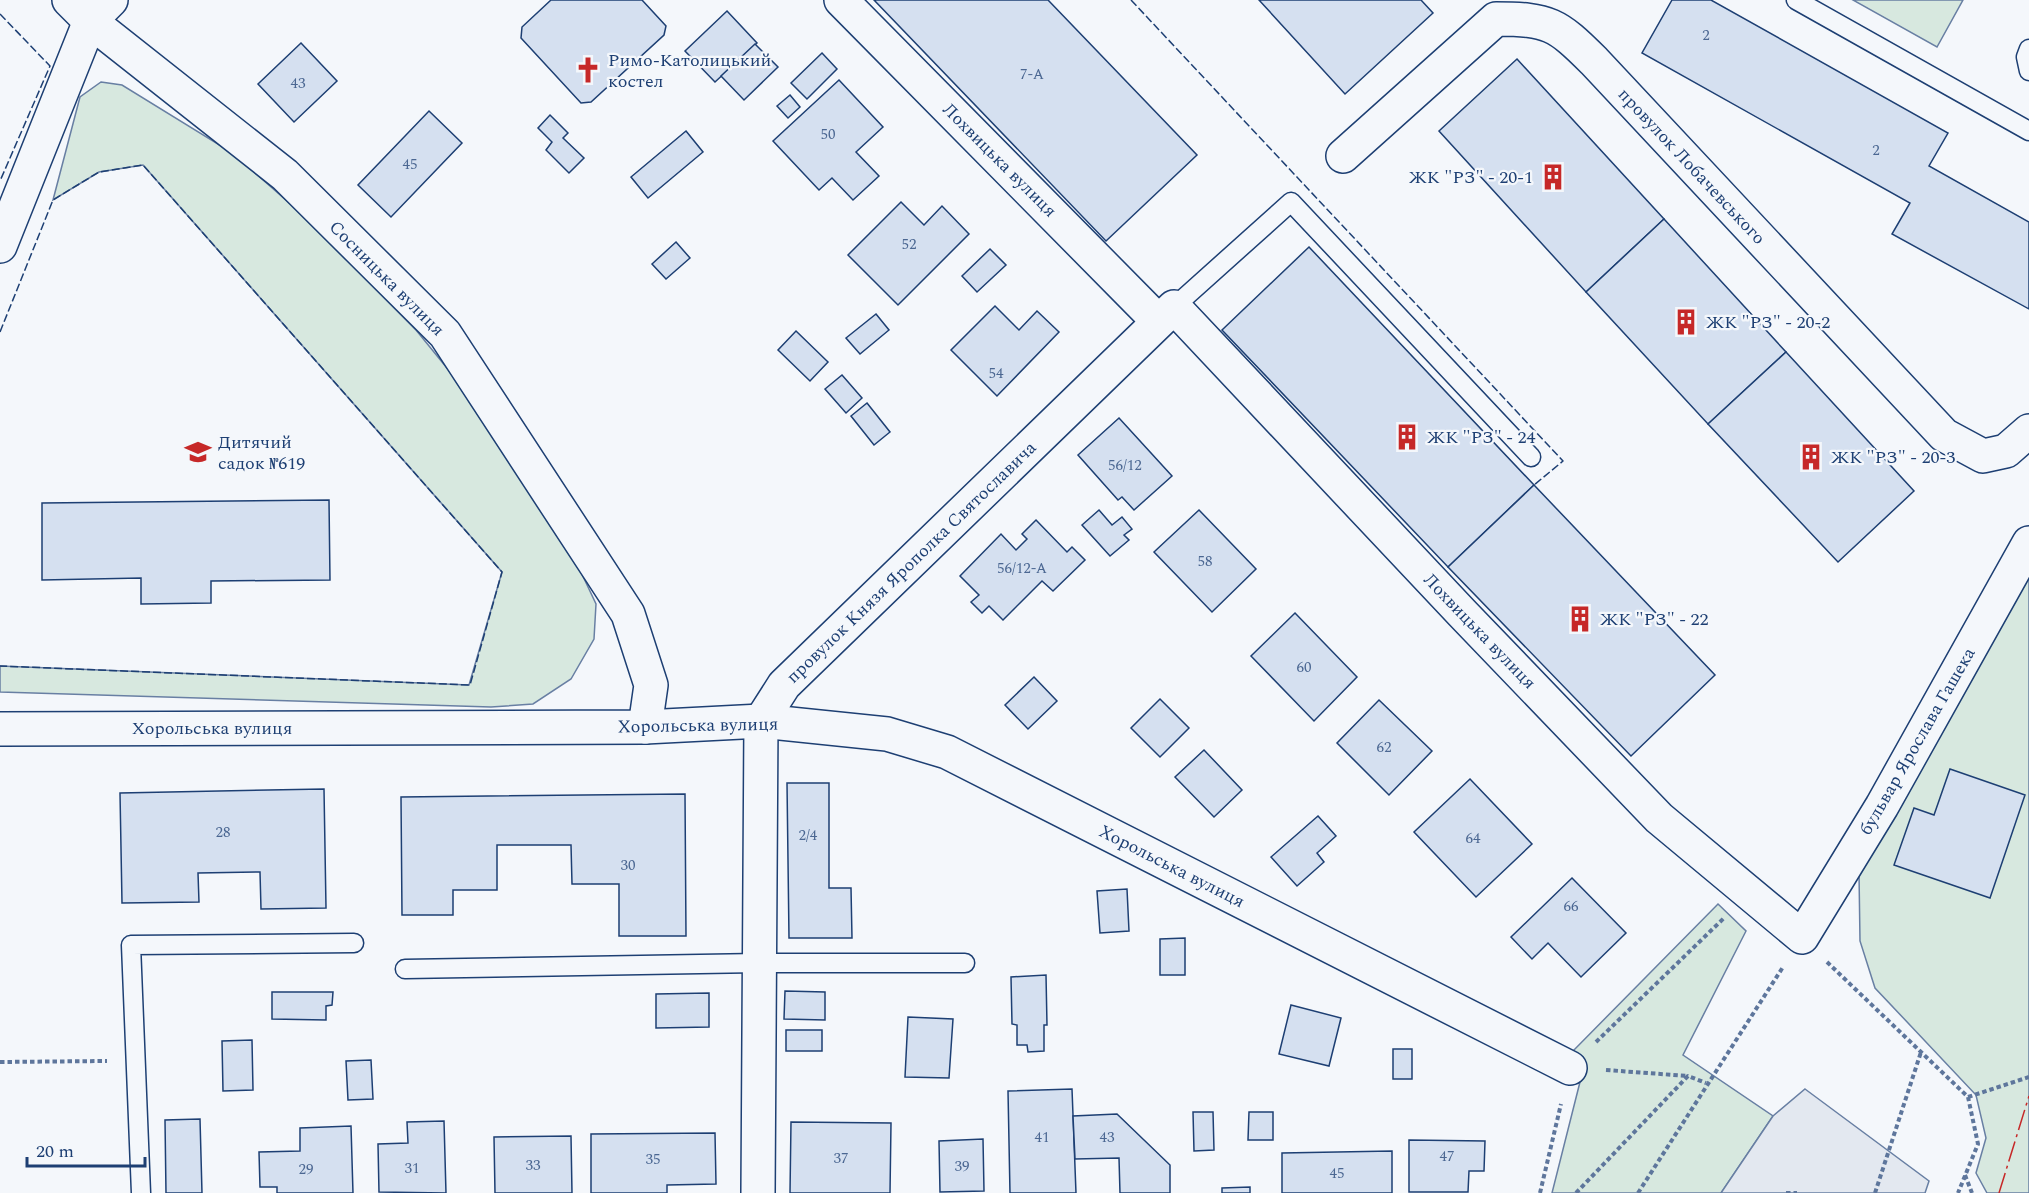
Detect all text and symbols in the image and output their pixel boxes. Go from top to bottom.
house number: 2 [1702,24,1710,47]
place label: Римо-Католицький костел [608,47,771,95]
church icon: Римо-Католицький костел [573,55,603,85]
house number: 7-А [1020,63,1044,86]
house number: 43 [290,72,306,95]
street label: провулок Лобачевського [1612,82,1772,251]
street label: Лохвицька вулиця [936,97,1063,224]
house number: 50 [820,123,836,146]
house number: 2 [1872,139,1880,162]
house number: 45 [402,153,418,176]
building icon: ЖК "РЗ" - 20-1 [1538,162,1568,192]
place label: ЖК "РЗ" - 20-1 [1409,164,1533,191]
street label: Сосницька вулиця [323,214,451,342]
house number: 52 [901,233,917,256]
building icon: ЖК "РЗ" - 20-2 [1671,307,1701,337]
place label: ЖК "РЗ" - 20-2 [1706,309,1830,336]
house number: 54 [988,362,1004,385]
building icon: ЖК "РЗ" - 24 [1392,422,1422,452]
place label: ЖК "РЗ" - 24 [1427,424,1536,451]
place label: Дитячий садок №619 [218,429,305,477]
street label: провулок Князя Ярополка Святославича [780,435,1043,690]
school or university icon: Дитячий садок №619 [183,437,213,467]
building icon: ЖК "РЗ" - 20-3 [1796,442,1826,472]
place label: ЖК "РЗ" - 20-3 [1831,444,1955,471]
house number: 56/12 [1108,454,1142,477]
house number: 58 [1197,550,1213,573]
house number: 56/12-А [997,557,1047,580]
street label: Лохвицька вулиця [1417,567,1542,696]
building icon: ЖК "РЗ" - 22 [1565,604,1595,634]
place label: ЖК "РЗ" - 22 [1600,606,1709,633]
street label: бульвар Ярослава Гашека [1853,642,1982,840]
house number: 60 [1296,656,1312,679]
street label: Хорольська вулиця [618,711,779,740]
street label: Хорольська вулиця [132,715,292,742]
house number: 62 [1376,736,1392,759]
street label: Хорольська вулиця [1094,818,1249,915]
house number: 28 [215,821,231,844]
house number: 2/4 [799,824,818,847]
house number: 64 [1465,827,1481,850]
house number: 30 [620,854,636,877]
house number: 66 [1563,895,1579,918]
house number: 41 [1034,1126,1050,1149]
house number: 43 [1099,1126,1115,1149]
scale bar [27,1130,146,1168]
text: 20 m [36,1138,74,1165]
house number: 47 [1439,1145,1455,1168]
house number: 37 [833,1147,849,1170]
house number: 35 [645,1148,661,1171]
house number: 33 [525,1154,541,1177]
house number: 39 [954,1155,970,1178]
house number: 31 [404,1157,420,1180]
house number: 29 [298,1158,314,1181]
house number: 45 [1329,1162,1345,1185]

